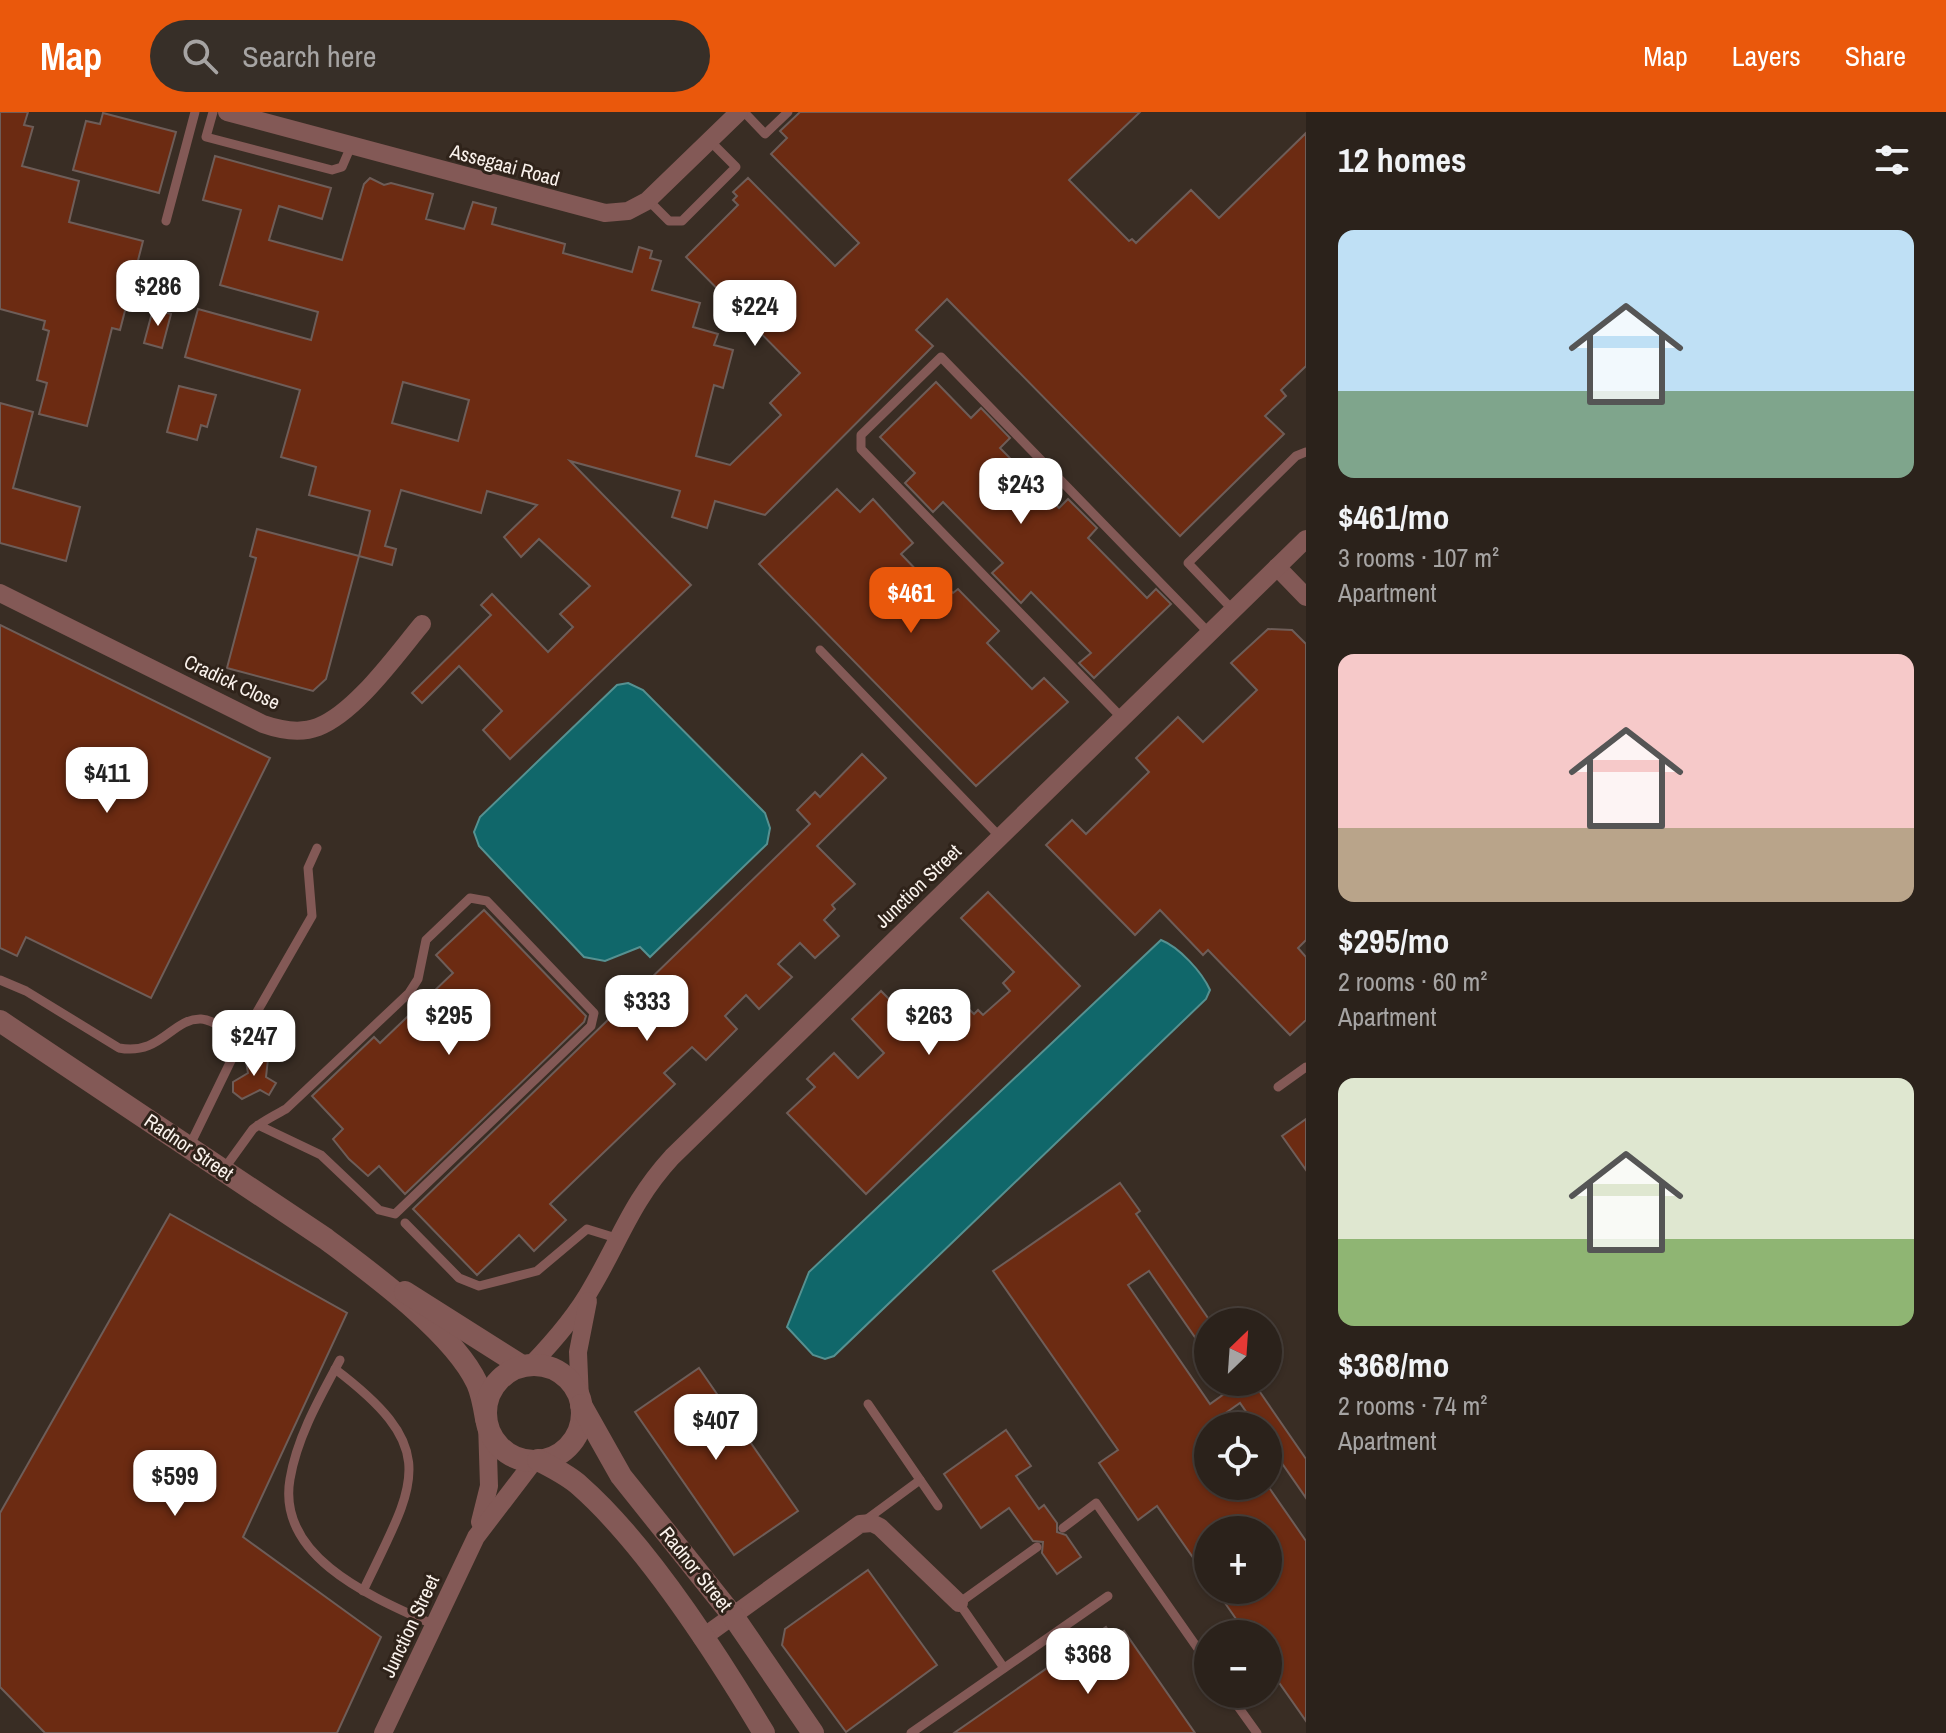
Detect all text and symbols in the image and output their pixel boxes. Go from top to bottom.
search box [150,20,710,92]
text: Map [40,31,102,82]
icon: search [178,34,222,78]
text: Search here [242,36,376,76]
text: Map [1643,37,1688,75]
text: Layers [1732,37,1801,75]
text: Share [1845,37,1906,75]
street label: Assegaai Road [447,137,563,192]
text: 12 homes [1338,137,1467,183]
icon: filters [1870,138,1914,182]
pin: $286 [111,260,205,328]
text: $286 [134,268,182,303]
pin: $224 [708,280,802,348]
icon: home [1554,282,1698,426]
text: $224 [731,288,779,323]
pin: $243 [974,458,1068,526]
text: $243 [997,466,1045,501]
text: $461/mo [1338,494,1450,540]
text: 3 rooms · 107 m² [1338,540,1499,575]
pin: $461 [864,567,958,635]
text: $461 [887,575,935,610]
text: Apartment [1338,575,1436,610]
street label: Cradick Close [180,648,285,716]
icon: home [1554,706,1698,850]
pin: $411 [60,747,154,815]
text: $411 [84,755,130,790]
street label: Junction Street [869,837,967,934]
text: $295/mo [1338,918,1450,964]
text: 2 rooms · 60 m² [1338,964,1487,999]
pin: $333 [600,975,694,1043]
text: $333 [623,983,671,1018]
pin: $295 [402,989,496,1057]
pin: $263 [882,989,976,1057]
text: $295 [425,997,473,1032]
text: $263 [905,997,953,1032]
text: Apartment [1338,999,1436,1034]
pin: $247 [207,1010,301,1078]
text: $247 [230,1018,278,1053]
street label: Radnor Street [139,1107,240,1187]
icon: home [1554,1130,1698,1274]
north arrow [1194,1308,1282,1396]
map controls [1194,1308,1282,1708]
text: $368/mo [1338,1342,1450,1388]
text: 2 rooms · 74 m² [1338,1388,1487,1423]
pin: $407 [669,1394,763,1462]
text: $407 [692,1402,740,1437]
button: locate [1194,1412,1282,1500]
text: Apartment [1338,1423,1436,1458]
pin: $599 [128,1450,222,1518]
text: $599 [151,1458,199,1493]
button: + [1194,1516,1282,1604]
street label: Radnor Street [654,1521,739,1617]
street label: Junction Street [374,1570,445,1681]
button: − [1194,1620,1282,1708]
pin: $368 [1041,1628,1135,1696]
text: $368 [1064,1636,1112,1671]

